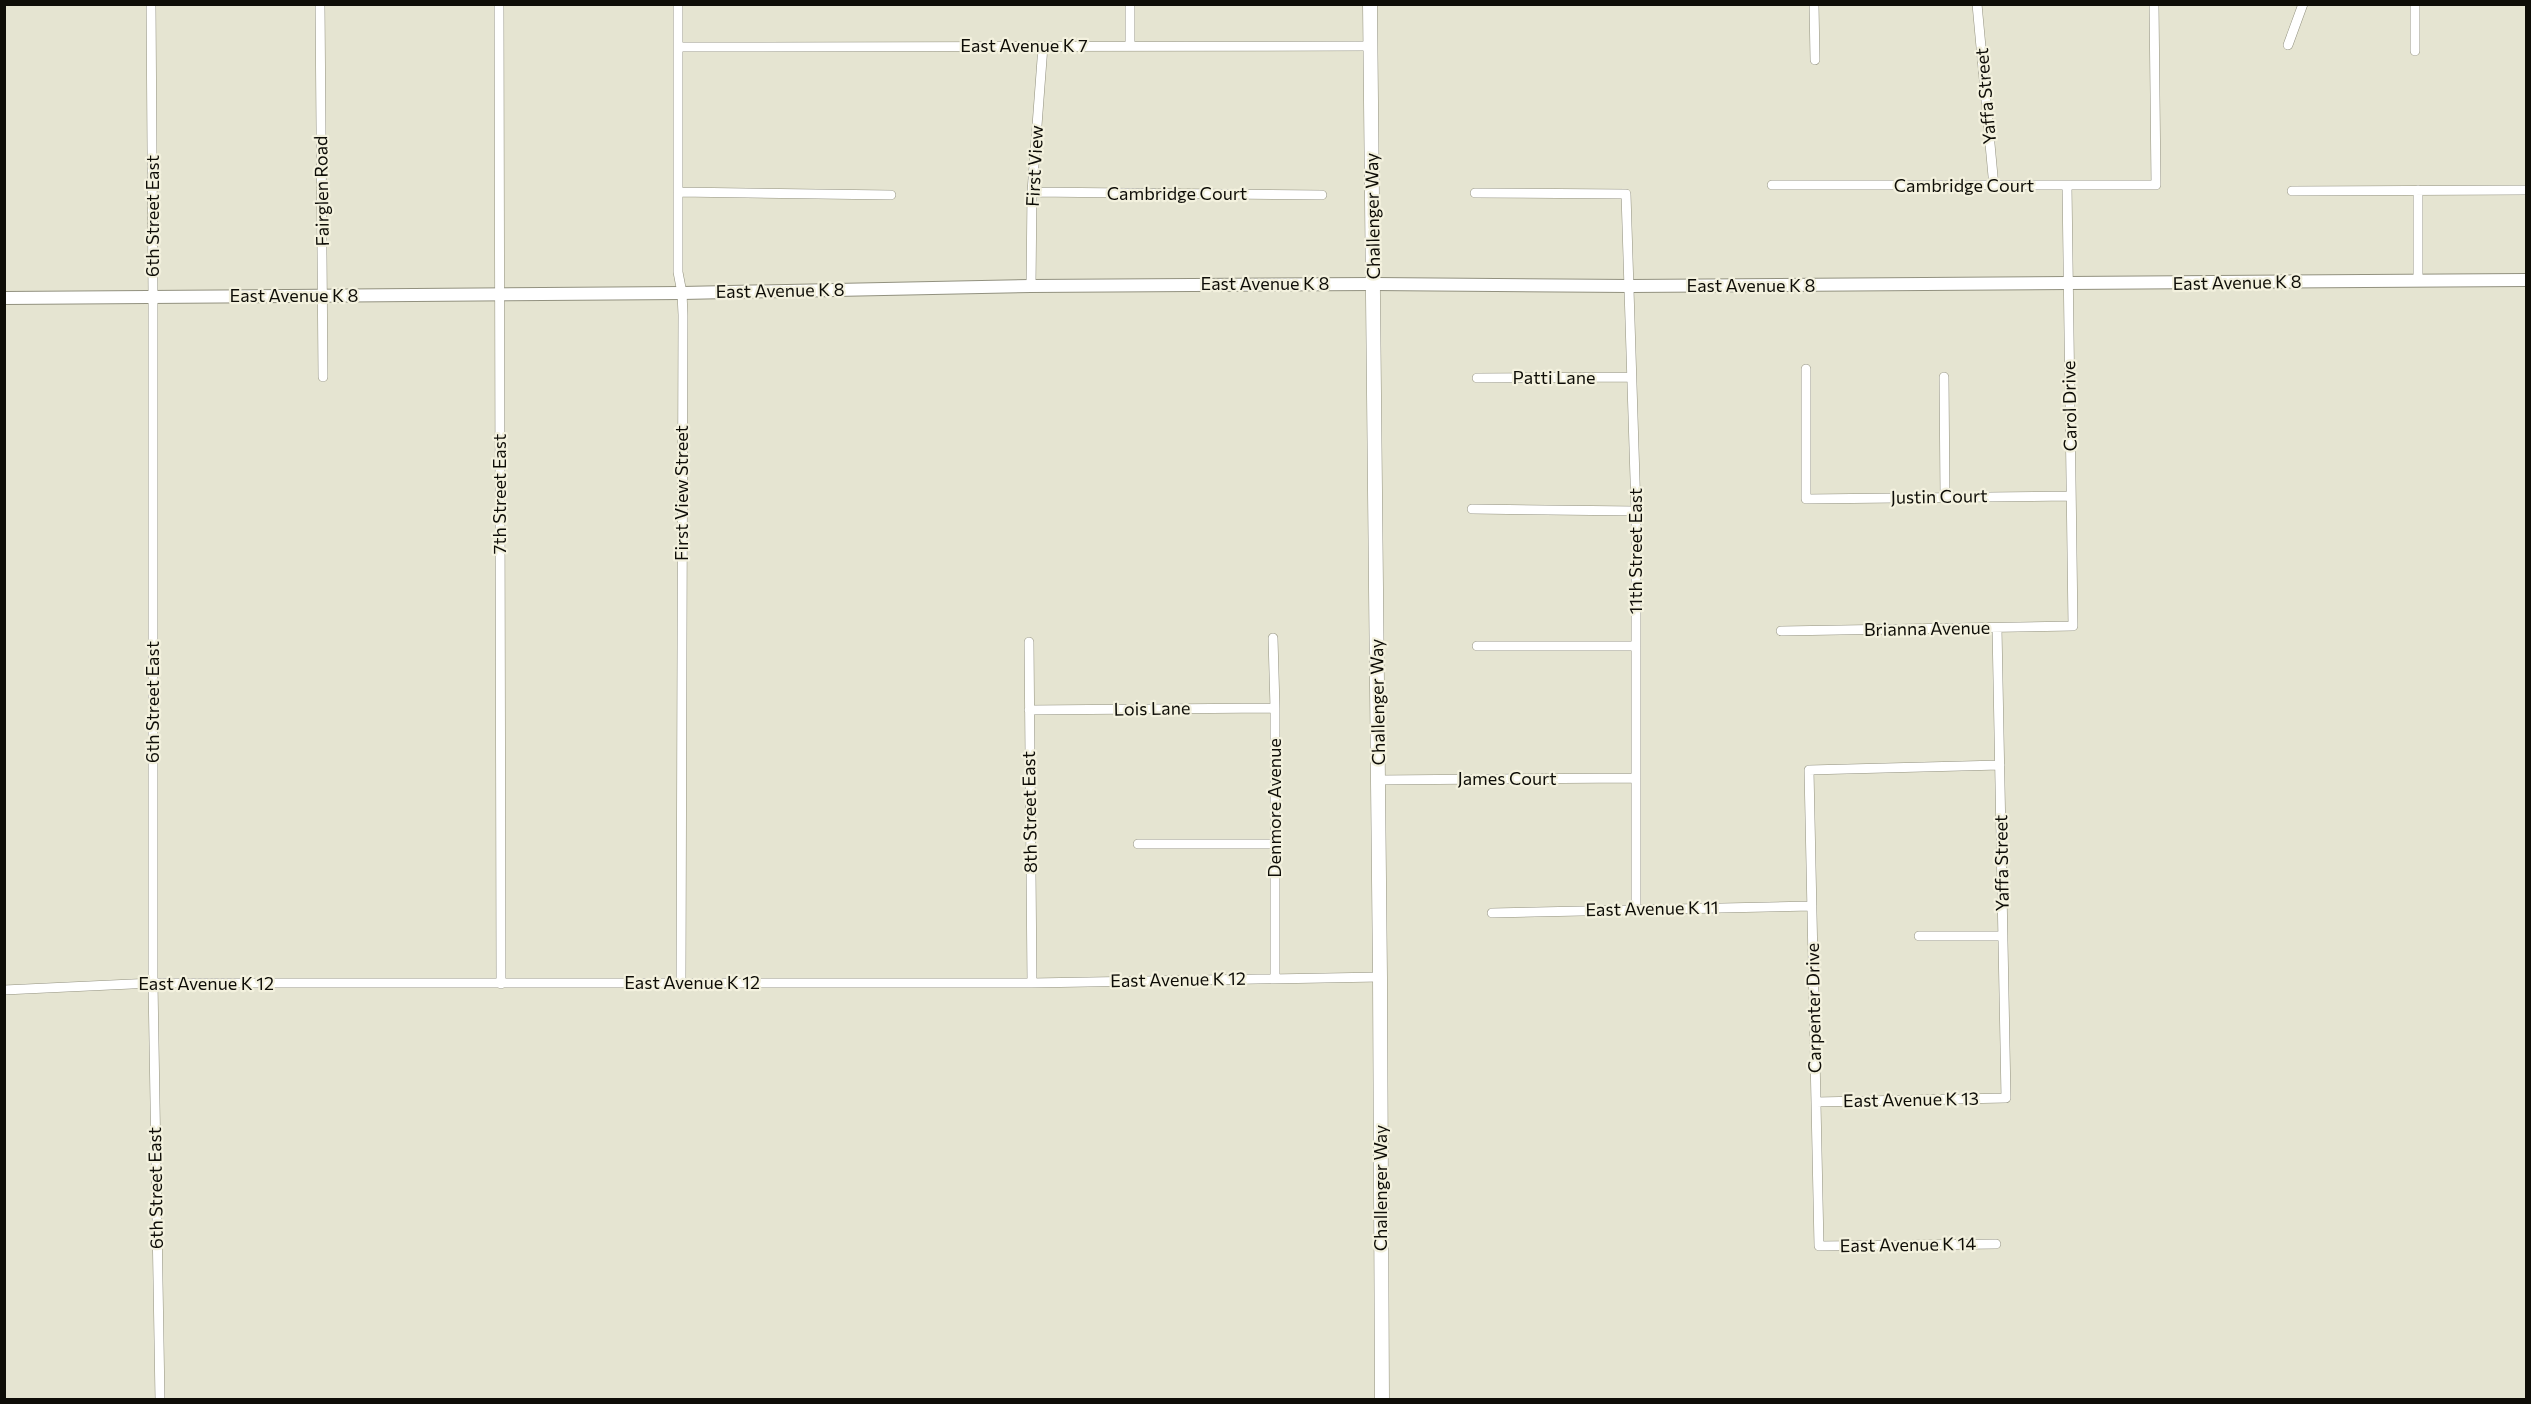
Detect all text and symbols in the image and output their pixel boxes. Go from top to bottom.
street label: East Avenue K 7 [960,34,1088,56]
street label: Yaffa Street [1970,47,2000,145]
street label: First View [1021,125,1047,207]
street label: Fairglen Road [309,135,333,247]
street label: Challenger Way [1360,153,1384,280]
street label: 6th Street East [141,155,163,277]
street label: Cambridge Court [1894,174,2034,196]
street label: Cambridge Court [1107,182,1247,204]
street label: East Avenue K 8 [2172,270,2302,294]
street label: East Avenue K 8 [1201,272,1330,294]
street label: East Avenue K 8 [1687,274,1816,296]
street label: East Avenue K 8 [715,278,845,302]
street label: East Avenue K 8 [230,284,359,306]
street label: Carol Drive [2057,360,2081,452]
street label: Patti Lane [1512,366,1596,388]
street label: First View Street [670,425,692,561]
street label: 7th Street East [488,434,510,554]
street label: Justin Court [1890,484,1988,508]
street label: 11th Street East [1624,488,1646,614]
street label: Brianna Avenue [1864,616,1990,640]
street label: Challenger Way [1365,639,1389,766]
street label: 6th Street East [141,641,163,763]
street label: Lois Lane [1113,696,1191,720]
street label: Denmore Avenue [1263,738,1285,878]
street label: 8th Street East [1017,751,1041,873]
street label: James Court [1457,767,1557,789]
street label: Yaffa Street [1989,814,2013,912]
street label: East Avenue K 11 [1585,896,1719,920]
street label: Carpenter Drive [1801,943,1825,1073]
street label: East Avenue K 12 [1110,967,1246,991]
street label: East Avenue K 12 [624,971,760,993]
street label: East Avenue K 12 [138,972,274,994]
street label: East Avenue K 13 [1843,1087,1979,1111]
street label: Challenger Way [1369,1125,1391,1251]
street label: 6th Street East [143,1127,167,1249]
street label: East Avenue K 14 [1840,1232,1977,1256]

